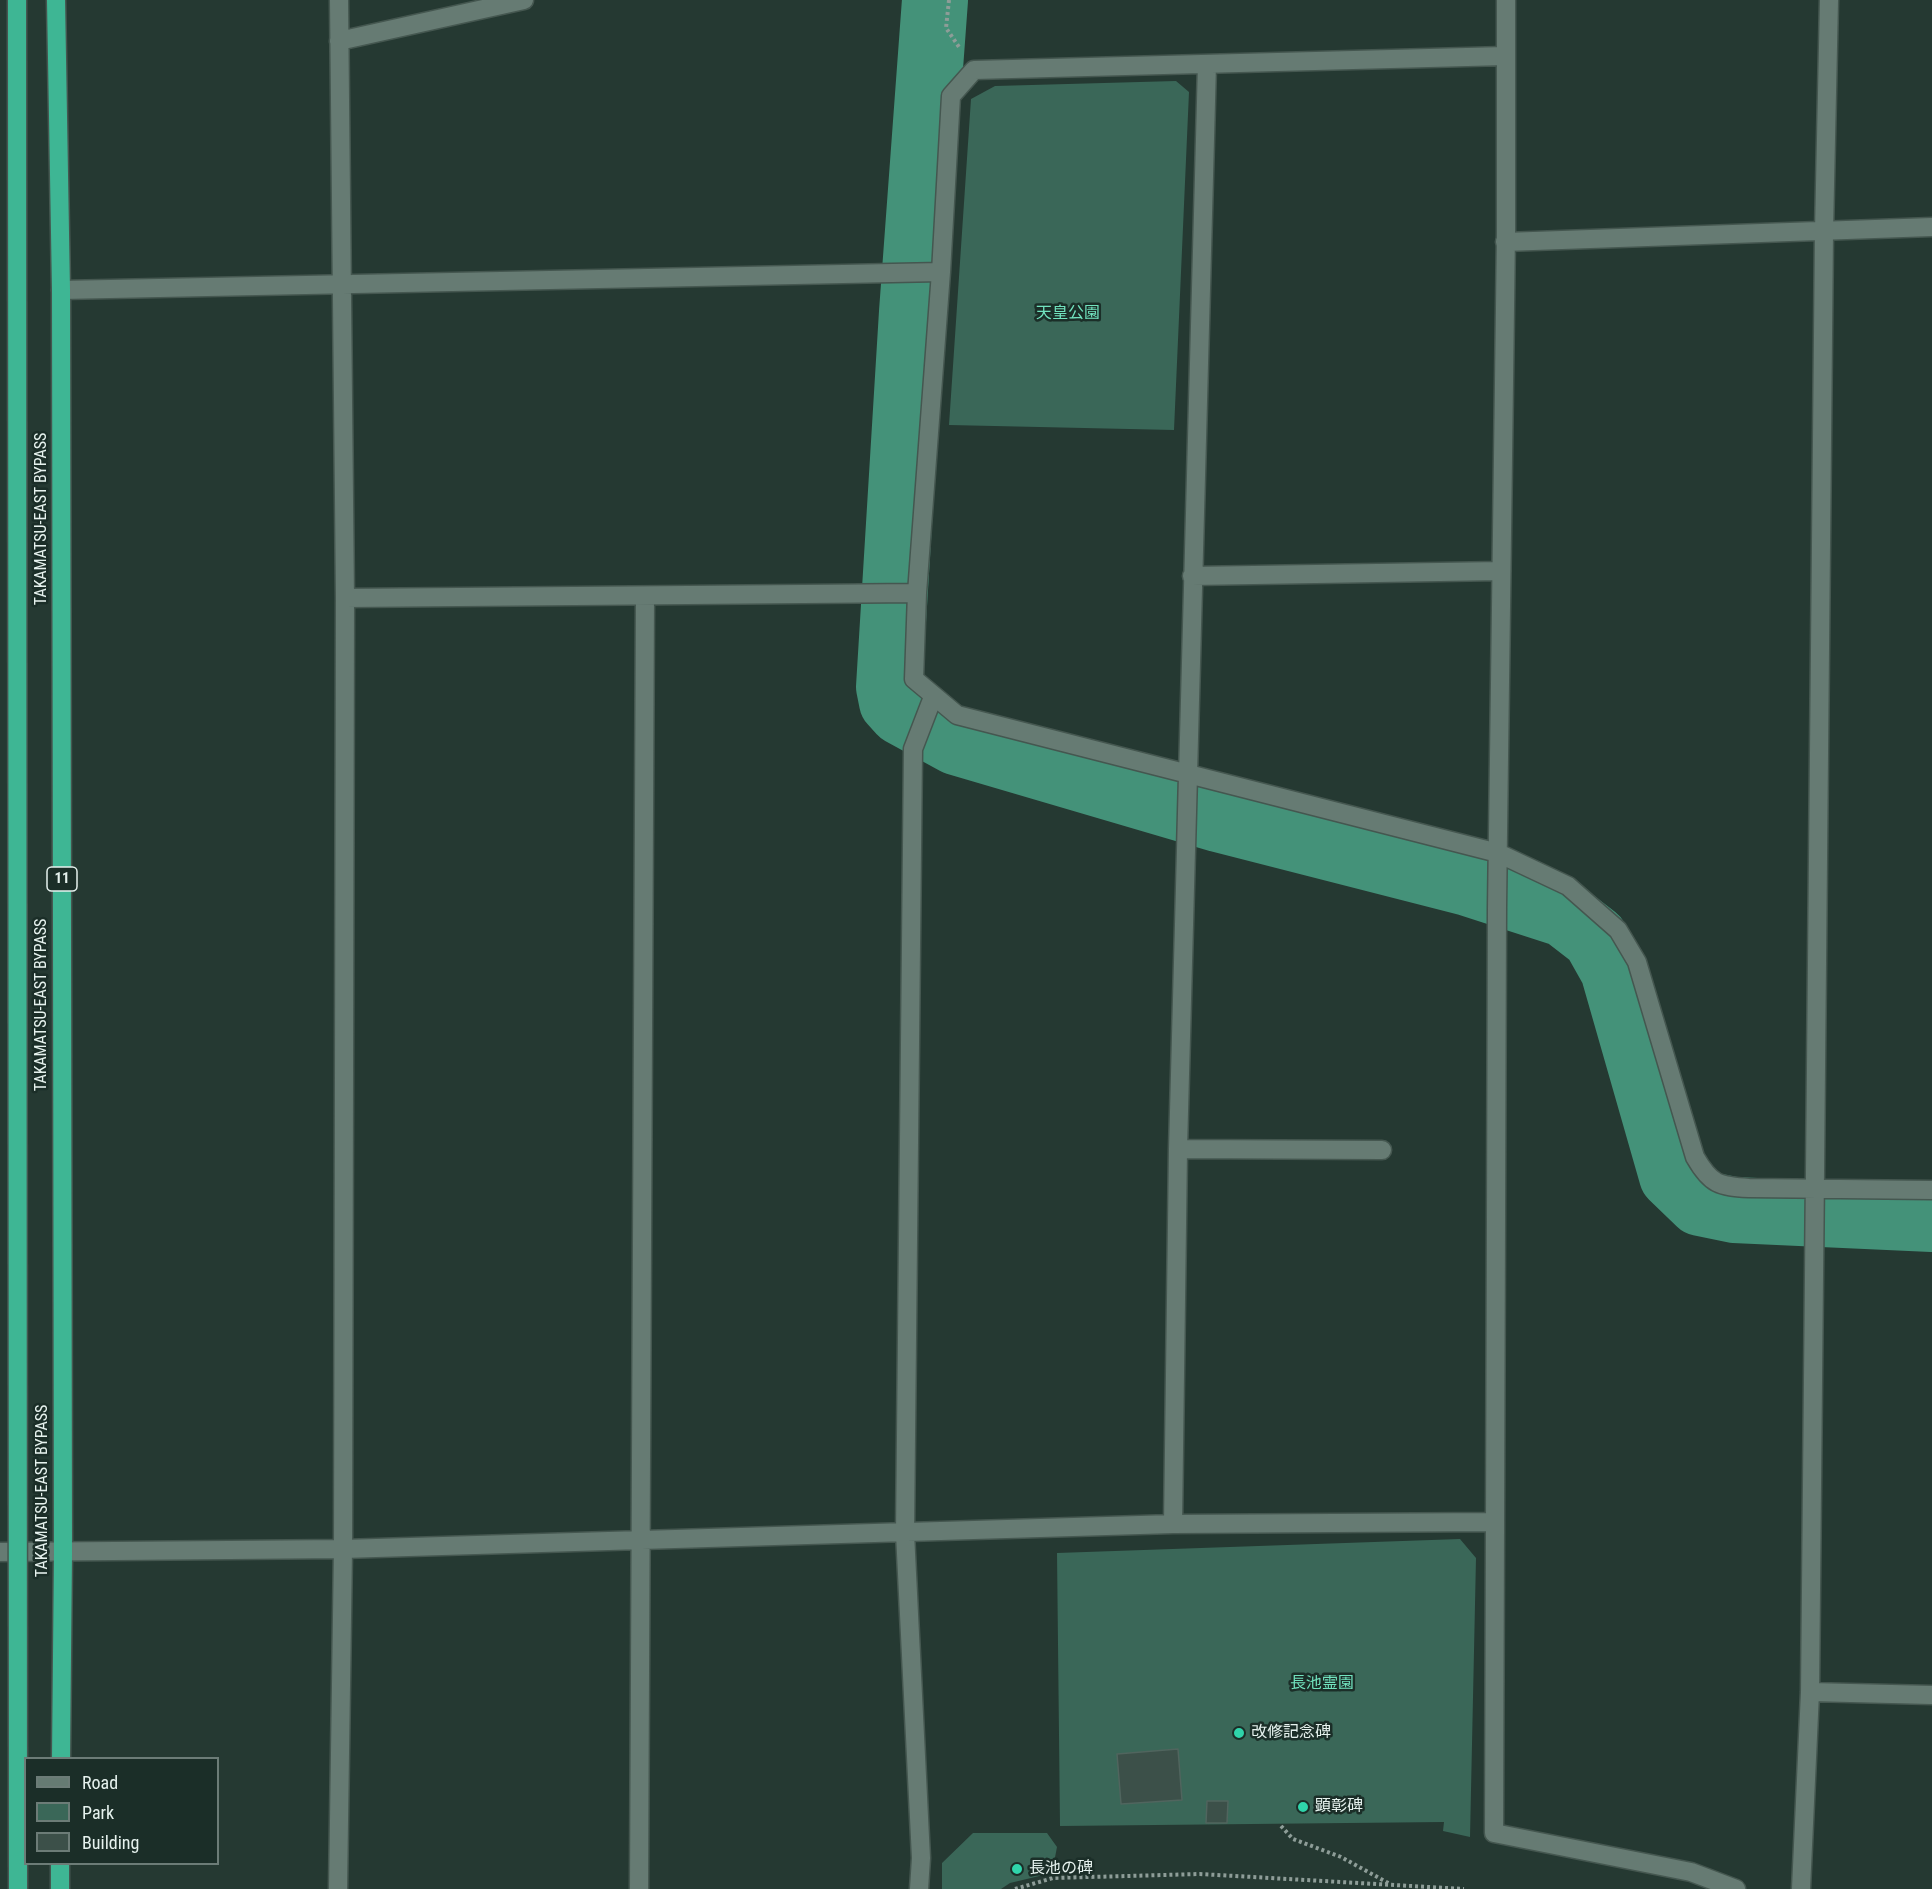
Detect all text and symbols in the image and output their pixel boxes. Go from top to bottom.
park label: 天皇公園 [1036,304,1100,324]
street label: TAKAMATSU-EAST BYPASS [32,433,52,605]
road number: 11 [47,867,77,891]
street label: TAKAMATSU-EAST BYPASS [32,919,52,1091]
street label: TAKAMATSU-EAST BYPASS [33,1405,53,1577]
park label: 長池霊園 [1290,1674,1354,1694]
place label: 改修記念碑 [1251,1723,1331,1743]
marker: 改修記念碑 [1232,1726,1246,1740]
legend [24,1757,219,1865]
text: Road [82,1772,118,1793]
place label: 顕彰碑 [1315,1797,1363,1817]
marker: 顕彰碑 [1296,1800,1310,1814]
text: Park [82,1802,114,1823]
text: Building [82,1832,139,1853]
place label: 長池の碑 [1029,1859,1093,1879]
marker: 長池の碑 [1010,1862,1024,1876]

